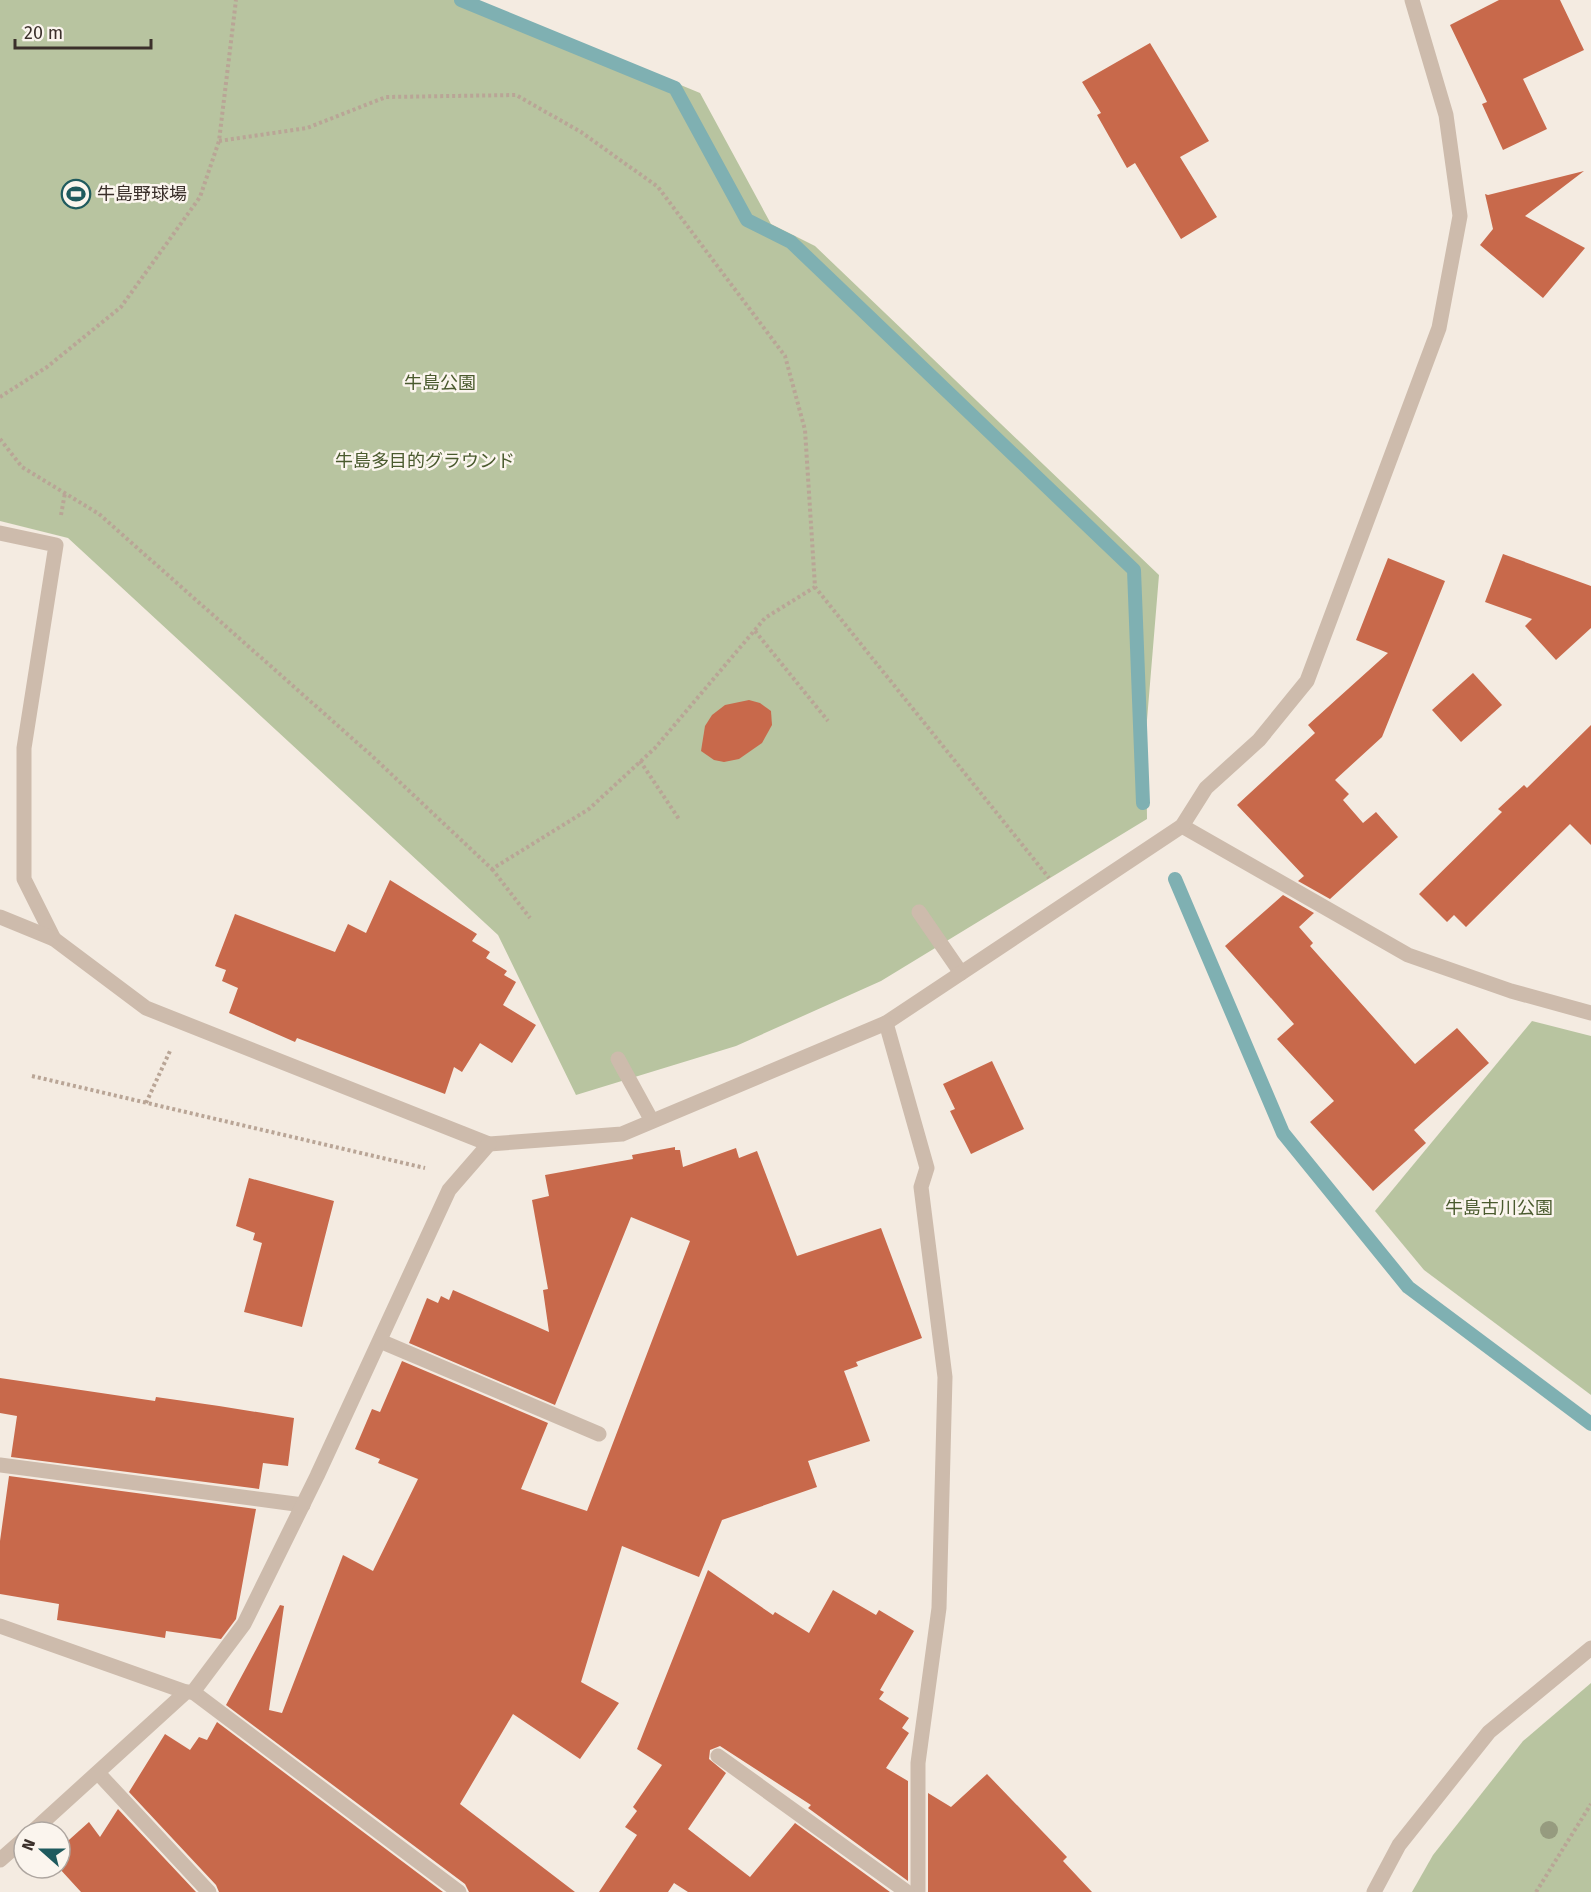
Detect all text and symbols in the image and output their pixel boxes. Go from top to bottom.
scale bar [15,12,152,50]
text: 20 m [24,22,63,44]
sports icon: 牛島野球場 [60,178,92,210]
place label: 牛島野球場 [97,183,187,205]
park label: 牛島公園 [404,372,476,394]
park label: 牛島多目的グラウンド [335,450,515,472]
park label: 牛島古川公園 [1445,1197,1553,1219]
north arrow [12,1820,72,1880]
text: N [18,1836,39,1853]

